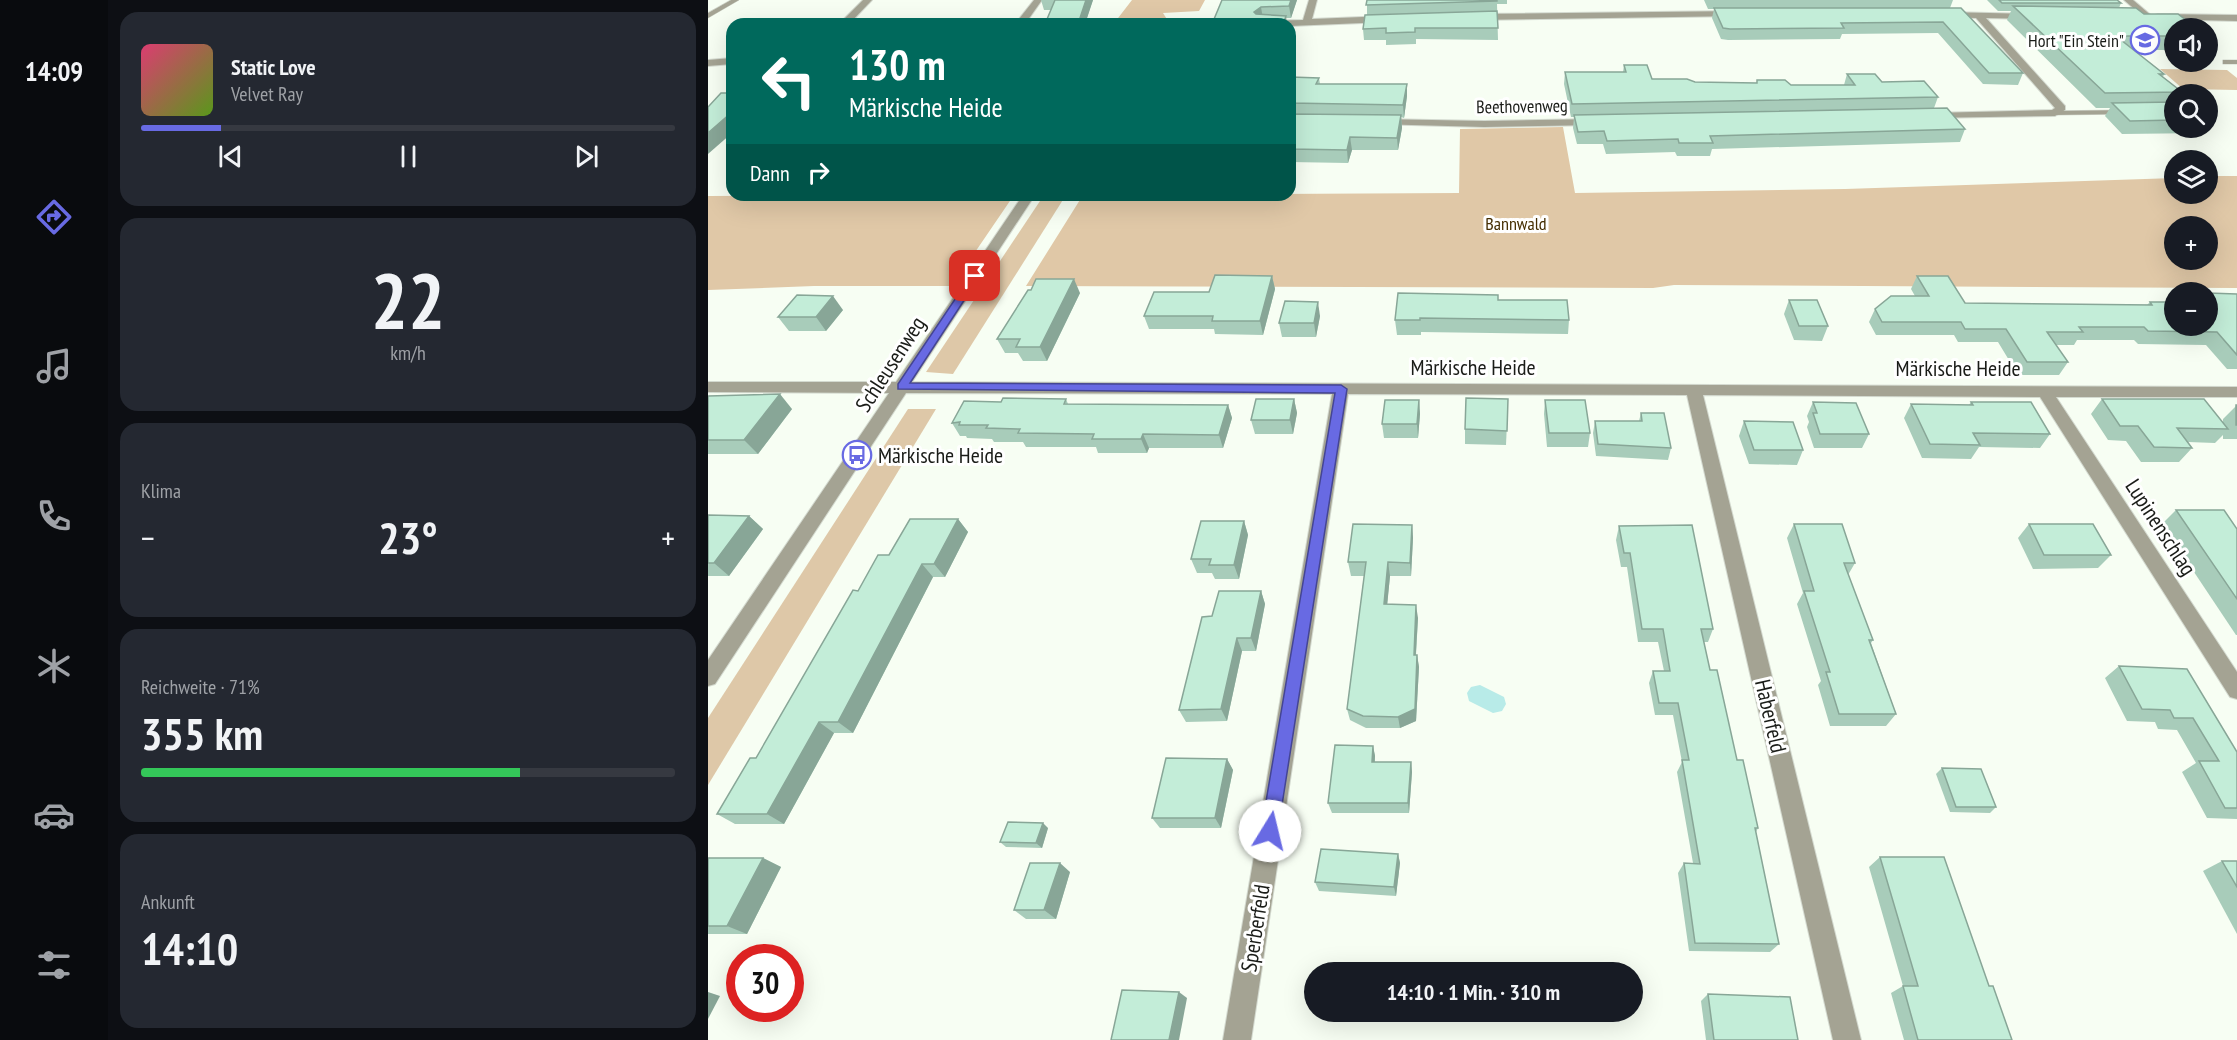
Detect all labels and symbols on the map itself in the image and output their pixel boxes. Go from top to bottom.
school or university icon: Hort "Ein Stein" [2129,24,2161,56]
place label: Hort "Ein Stein" [2028,29,2124,52]
street label: Beethovenweg [1476,94,1568,118]
park label: Bannwald [1485,212,1547,235]
pin [949,250,1000,301]
street label: Schleusenweg [849,311,931,417]
street label: Märkische Heide [1410,353,1536,381]
street label: Märkische Heide [1895,354,2021,382]
bus stop icon: Märkische Heide [841,439,873,471]
place label: Märkische Heide [878,441,1003,469]
street label: Lupinenschlag [2119,473,2203,581]
street label: Haberfeld [1749,677,1793,755]
position arrow [1238,799,1302,863]
street label: Sperberfeld [1234,882,1276,974]
speed limit sign: 30 [726,944,804,1022]

